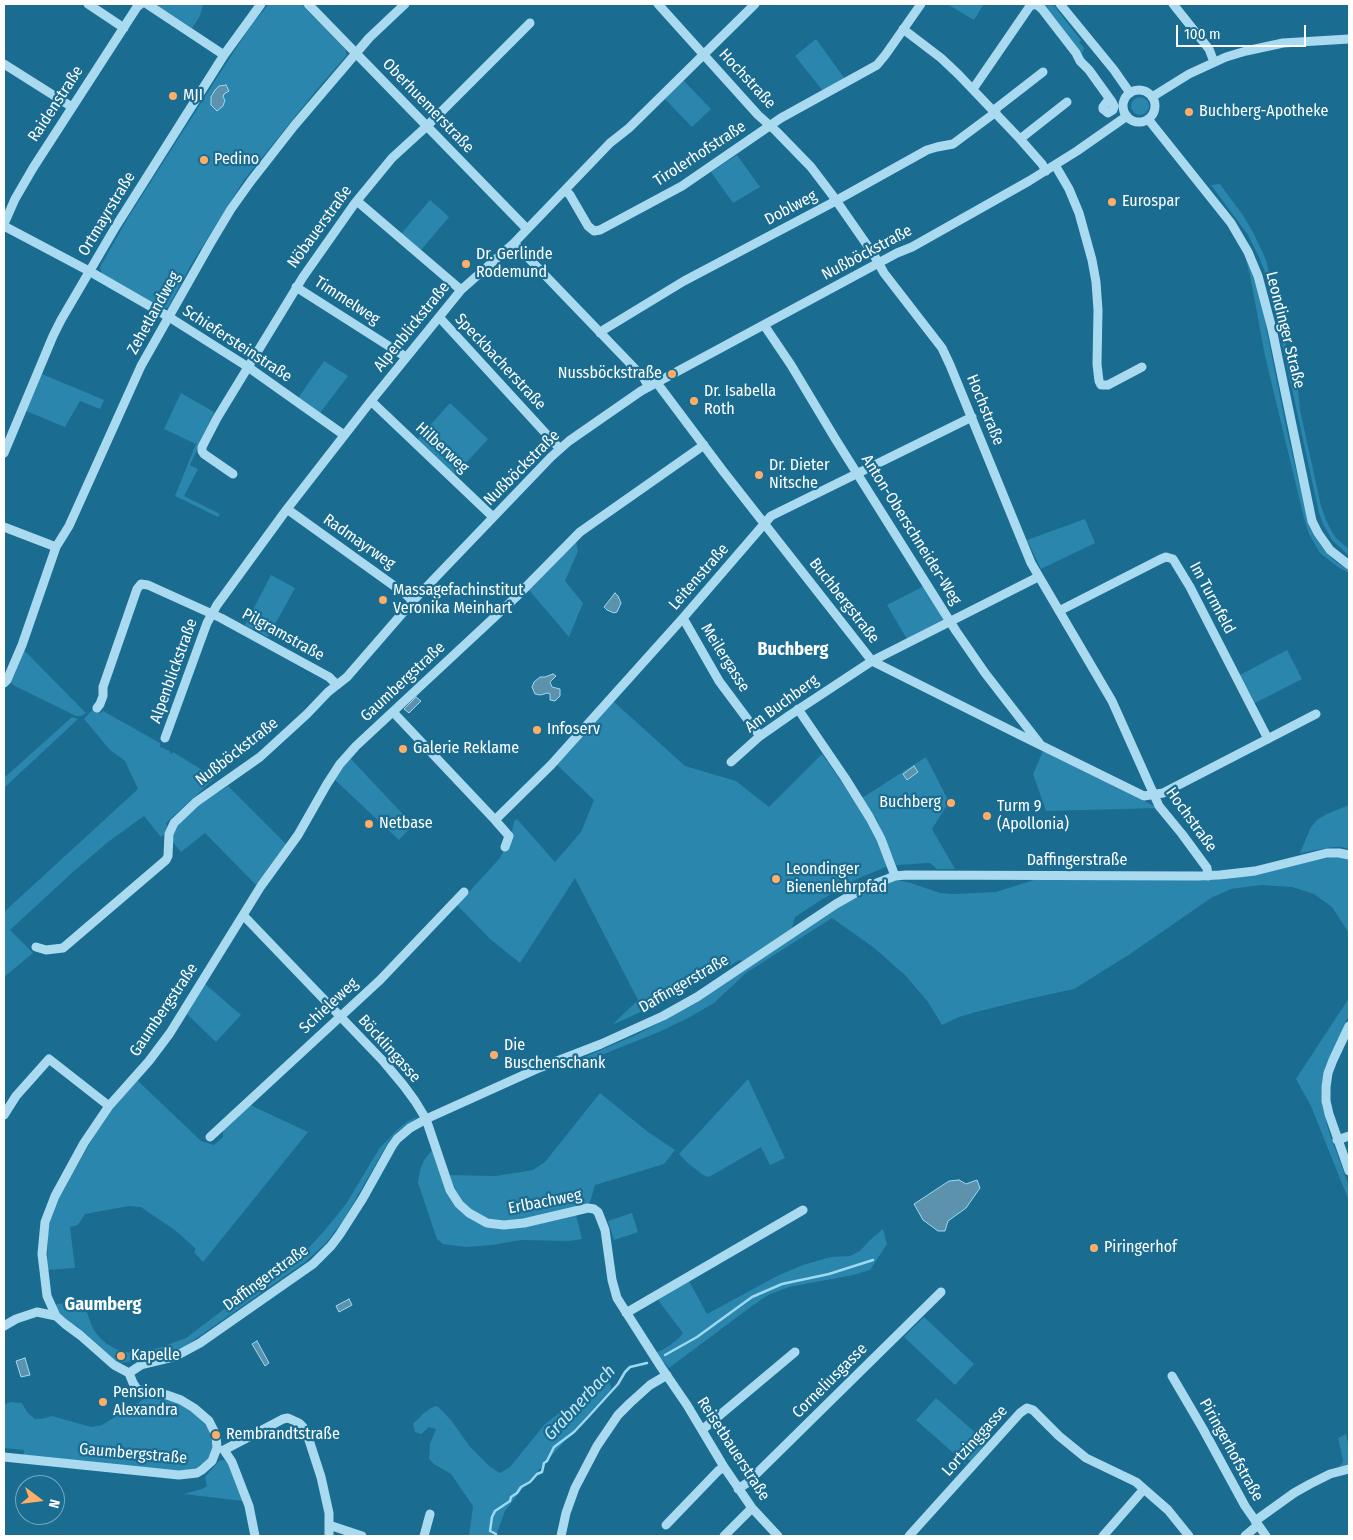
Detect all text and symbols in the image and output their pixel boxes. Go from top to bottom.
scale bar [1178,15,1308,47]
text: 100 m [1184,25,1221,43]
street label: Hochstraße [714,45,780,113]
street label: Oberhuemerstraße [378,55,478,157]
street label: Raidenstraße [24,62,88,146]
place label: MJI [183,86,203,106]
marker: MJI [167,90,179,102]
place label: Buchberg-Apotheke [1199,102,1328,122]
marker: Buchberg-Apotheke [1183,106,1195,118]
street label: Tirolerhofstraße [650,117,750,191]
place label: Pedino [214,150,259,170]
marker: Pedino [198,154,210,166]
street label: Ortmayrstraße [74,168,140,260]
street label: Nöbauerstraße [284,182,356,272]
street label: Doblweg [762,186,820,230]
place label: Eurospar [1122,192,1180,212]
marker: Eurospar [1106,196,1118,208]
street label: Nußböckstraße [819,221,915,285]
place label: Dr. Gerlinde Rodemund [476,245,553,283]
marker: Dr. Gerlinde Rodemund [460,258,472,270]
street label: Zehetlandweg [123,268,185,358]
street label: Leondinger Straße [1261,270,1309,390]
street label: Timmelweg [311,273,383,329]
street label: Alpenblickstraße [370,278,454,376]
street label: Schiefersteinstraße [179,301,295,387]
street label: Speckbacherstraße [450,310,550,414]
place label: Nussböckstraße [558,364,662,384]
marker: Nussböckstraße [666,368,678,380]
street label: Hochstraße [962,372,1008,448]
place label: Dr. Isabella Roth [704,382,776,420]
marker: Dr. Isabella Roth [688,395,700,407]
street label: Hilberweg [411,419,473,477]
street label: Nußböckstraße [480,426,564,510]
street label: Anton-Oberschneider-Weg [857,451,965,609]
place label: Dr. Dieter Nitsche [769,456,829,494]
marker: Dr. Dieter Nitsche [753,469,765,481]
street label: Radmayrweg [319,510,399,574]
street label: Leitenstraße [665,540,733,614]
street label: Buchbergstraße [805,554,883,648]
street label: Im Turmfeld [1185,559,1239,637]
place label: Massagefachinstitut Veronika Meinhart [393,581,523,619]
marker: Massagefachinstitut Veronika Meinhart [377,594,389,606]
street label: Pilgramstraße [239,605,327,665]
street label: Alpenblickstraße [146,616,202,726]
street label: Meilergasse [696,620,754,696]
street label: Gaumbergstraße [357,638,449,726]
district label: Buchberg [758,639,828,661]
street label: Am Buchberg [741,671,823,737]
street label: Nußböckstraße [192,714,282,790]
place label: Infoserv [547,720,600,740]
marker: Infoserv [531,724,543,736]
place label: Galerie Reklame [413,739,519,759]
marker: Galerie Reklame [397,743,409,755]
street label: Hochstraße [1161,784,1221,856]
place label: Buchberg [879,793,941,813]
marker: Buchberg [945,797,957,809]
place label: Turm 9 (Apollonia) [997,797,1069,835]
marker: Turm 9 (Apollonia) [981,810,993,822]
place label: Netbase [379,814,433,834]
marker: Netbase [363,818,375,830]
street label: Daffingerstraße [1027,851,1127,871]
place label: Leondinger Bienenlehrpfad [786,860,887,898]
marker: Leondinger Bienenlehrpfad [770,873,782,885]
street label: Daffingerstraße [636,951,732,1017]
street label: Gaumbergstraße [126,960,202,1060]
street label: Schieleweg [296,974,362,1038]
street label: Böcklingasse [354,1011,424,1087]
place label: Die Buschenschank [504,1036,605,1074]
marker: Die Buschenschank [488,1049,500,1061]
street label: Erlbachweg [507,1185,583,1219]
place label: Piringerhof [1104,1238,1177,1258]
street label: Daffingerstraße [220,1241,312,1315]
marker: Piringerhof [1088,1242,1100,1254]
district label: Gaumberg [65,1294,141,1316]
street label: Corneliusgasse [789,1340,871,1422]
place label: Kapelle [131,1346,180,1366]
marker: Kapelle [115,1350,127,1362]
water label: Grabnerbach [540,1361,620,1445]
place label: Pension Alexandra [113,1383,178,1421]
street label: Reisetbauerstraße [692,1394,774,1504]
street label: Piringerhofstraße [1195,1395,1267,1505]
marker: Pension Alexandra [97,1396,109,1408]
street label: Lortzinggasse [938,1402,1012,1480]
place label: Rembrandtstraße [226,1425,340,1445]
marker: Rembrandtstraße [210,1429,222,1441]
street label: Gaumbergstraße [78,1440,188,1468]
north arrow [15,1475,65,1525]
text: N [45,1497,63,1510]

